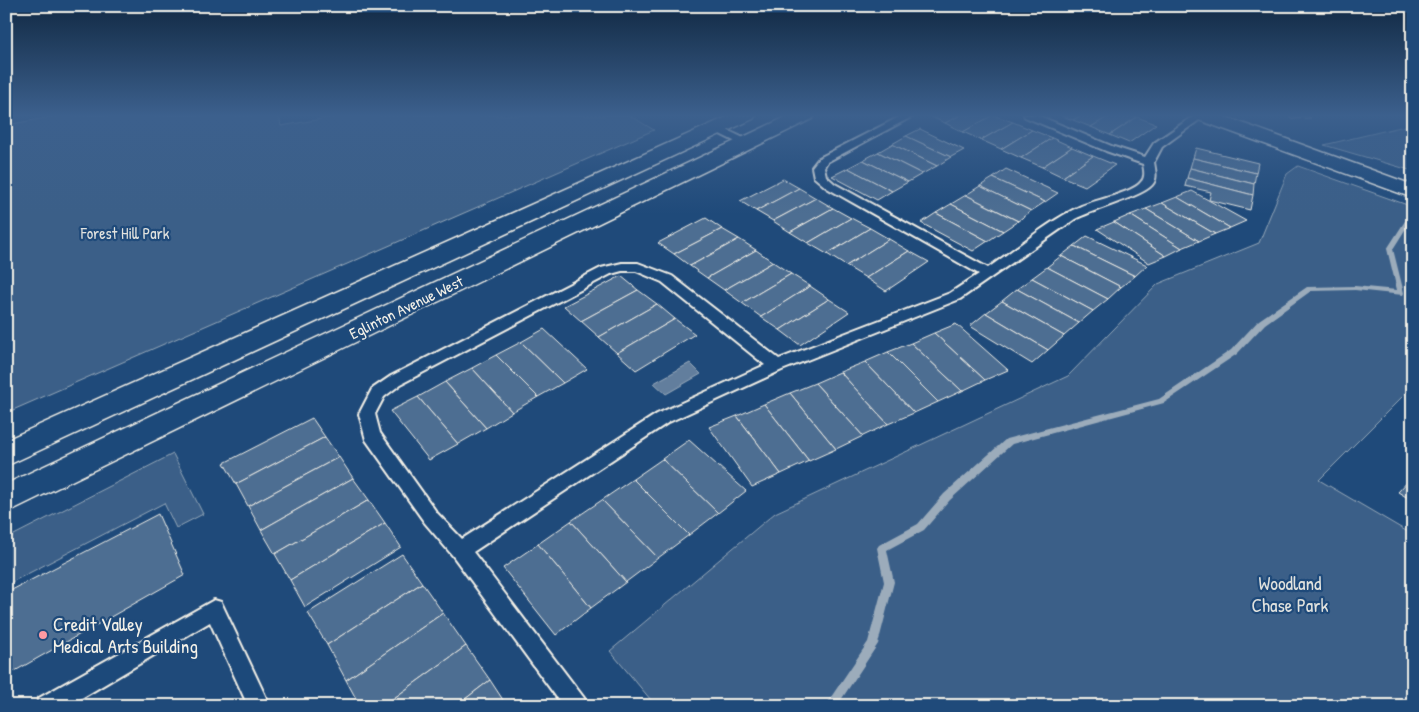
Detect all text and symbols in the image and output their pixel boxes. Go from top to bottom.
park label: Forest Hill Park [80,222,170,244]
street label: Eglinton Avenue West [345,270,467,344]
park label: Woodland Chase Park [1252,570,1329,618]
place label: Credit Valley Medical Arts Building [53,611,198,659]
marker: Credit Valley Medical Arts Building [37,629,49,641]

